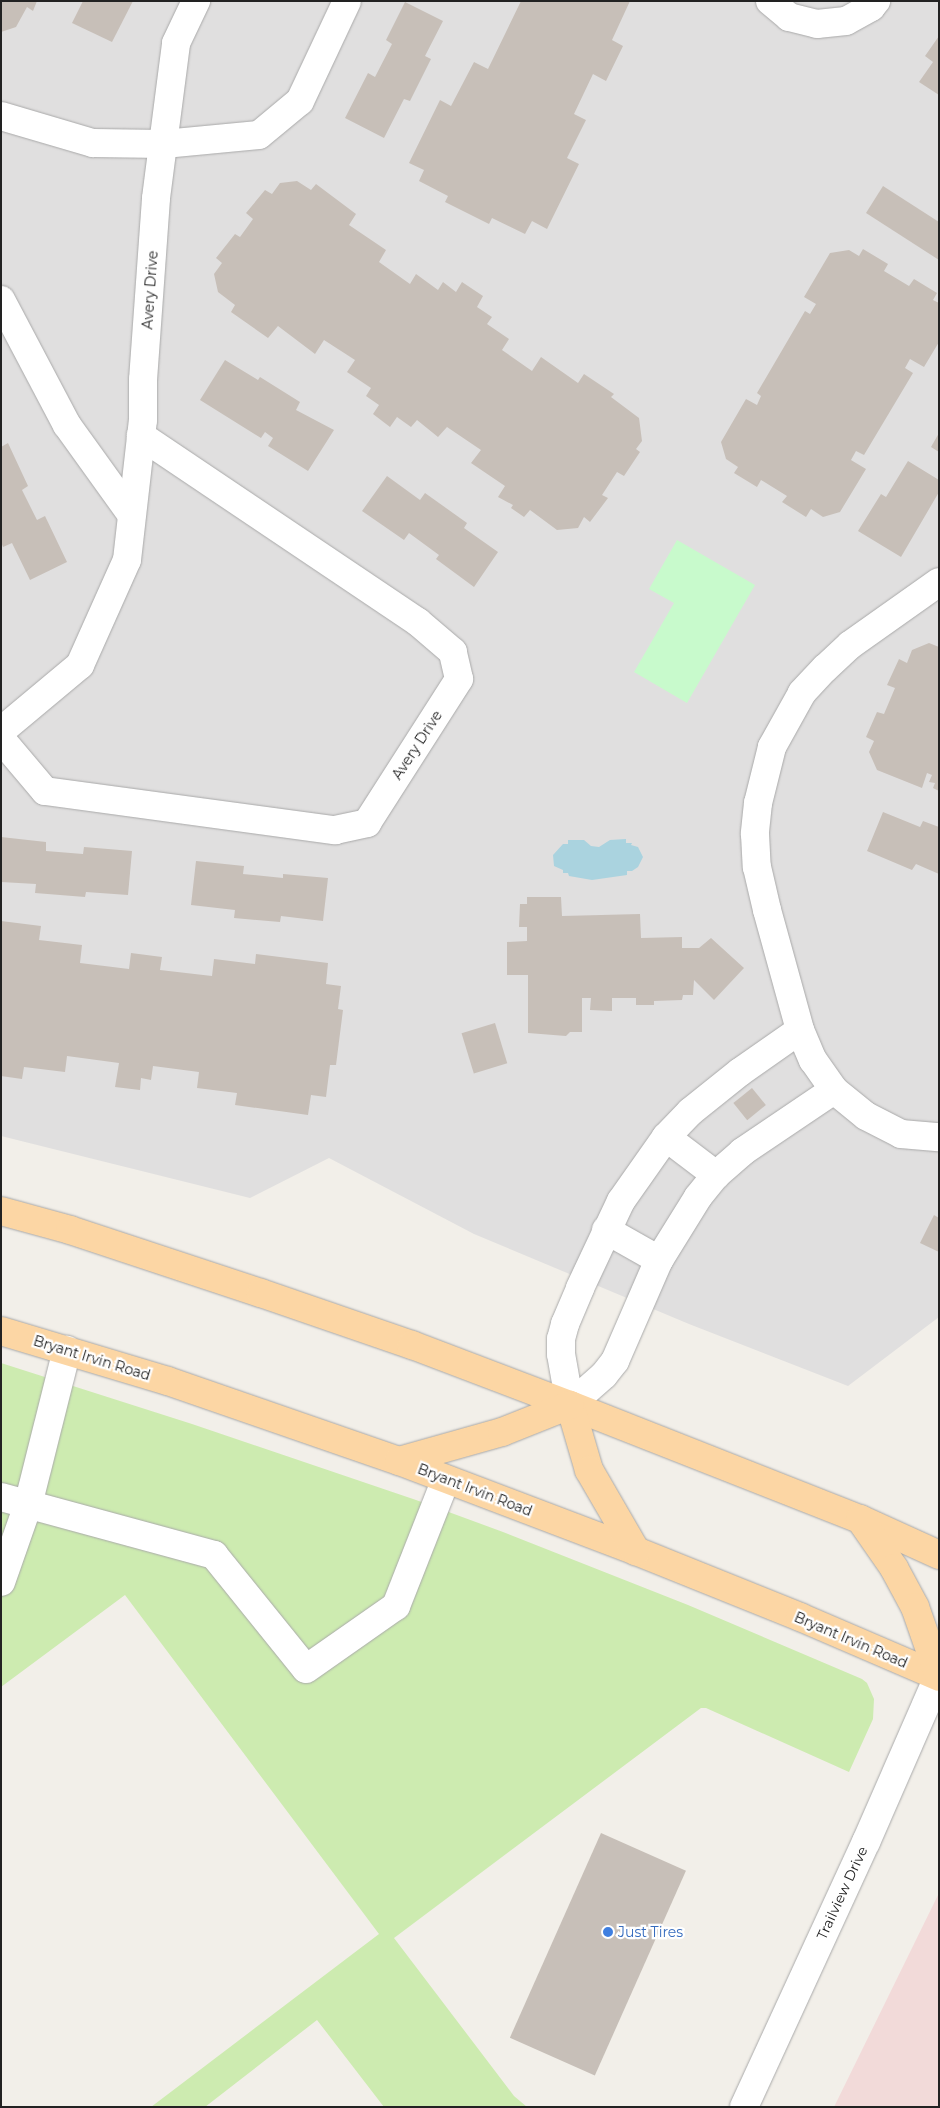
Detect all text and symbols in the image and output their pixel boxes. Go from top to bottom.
street label: Avery Drive [139,250,161,330]
street label: Avery Drive [388,707,446,783]
street label: Bryant Irvin Road [31,1332,153,1384]
street label: Bryant Irvin Road [415,1460,535,1520]
street label: Bryant Irvin Road [792,1609,910,1671]
street label: Trailview Drive [813,1844,871,1942]
place label: Just Tires [618,1924,683,1940]
marker: Just Tires [602,1926,614,1938]

